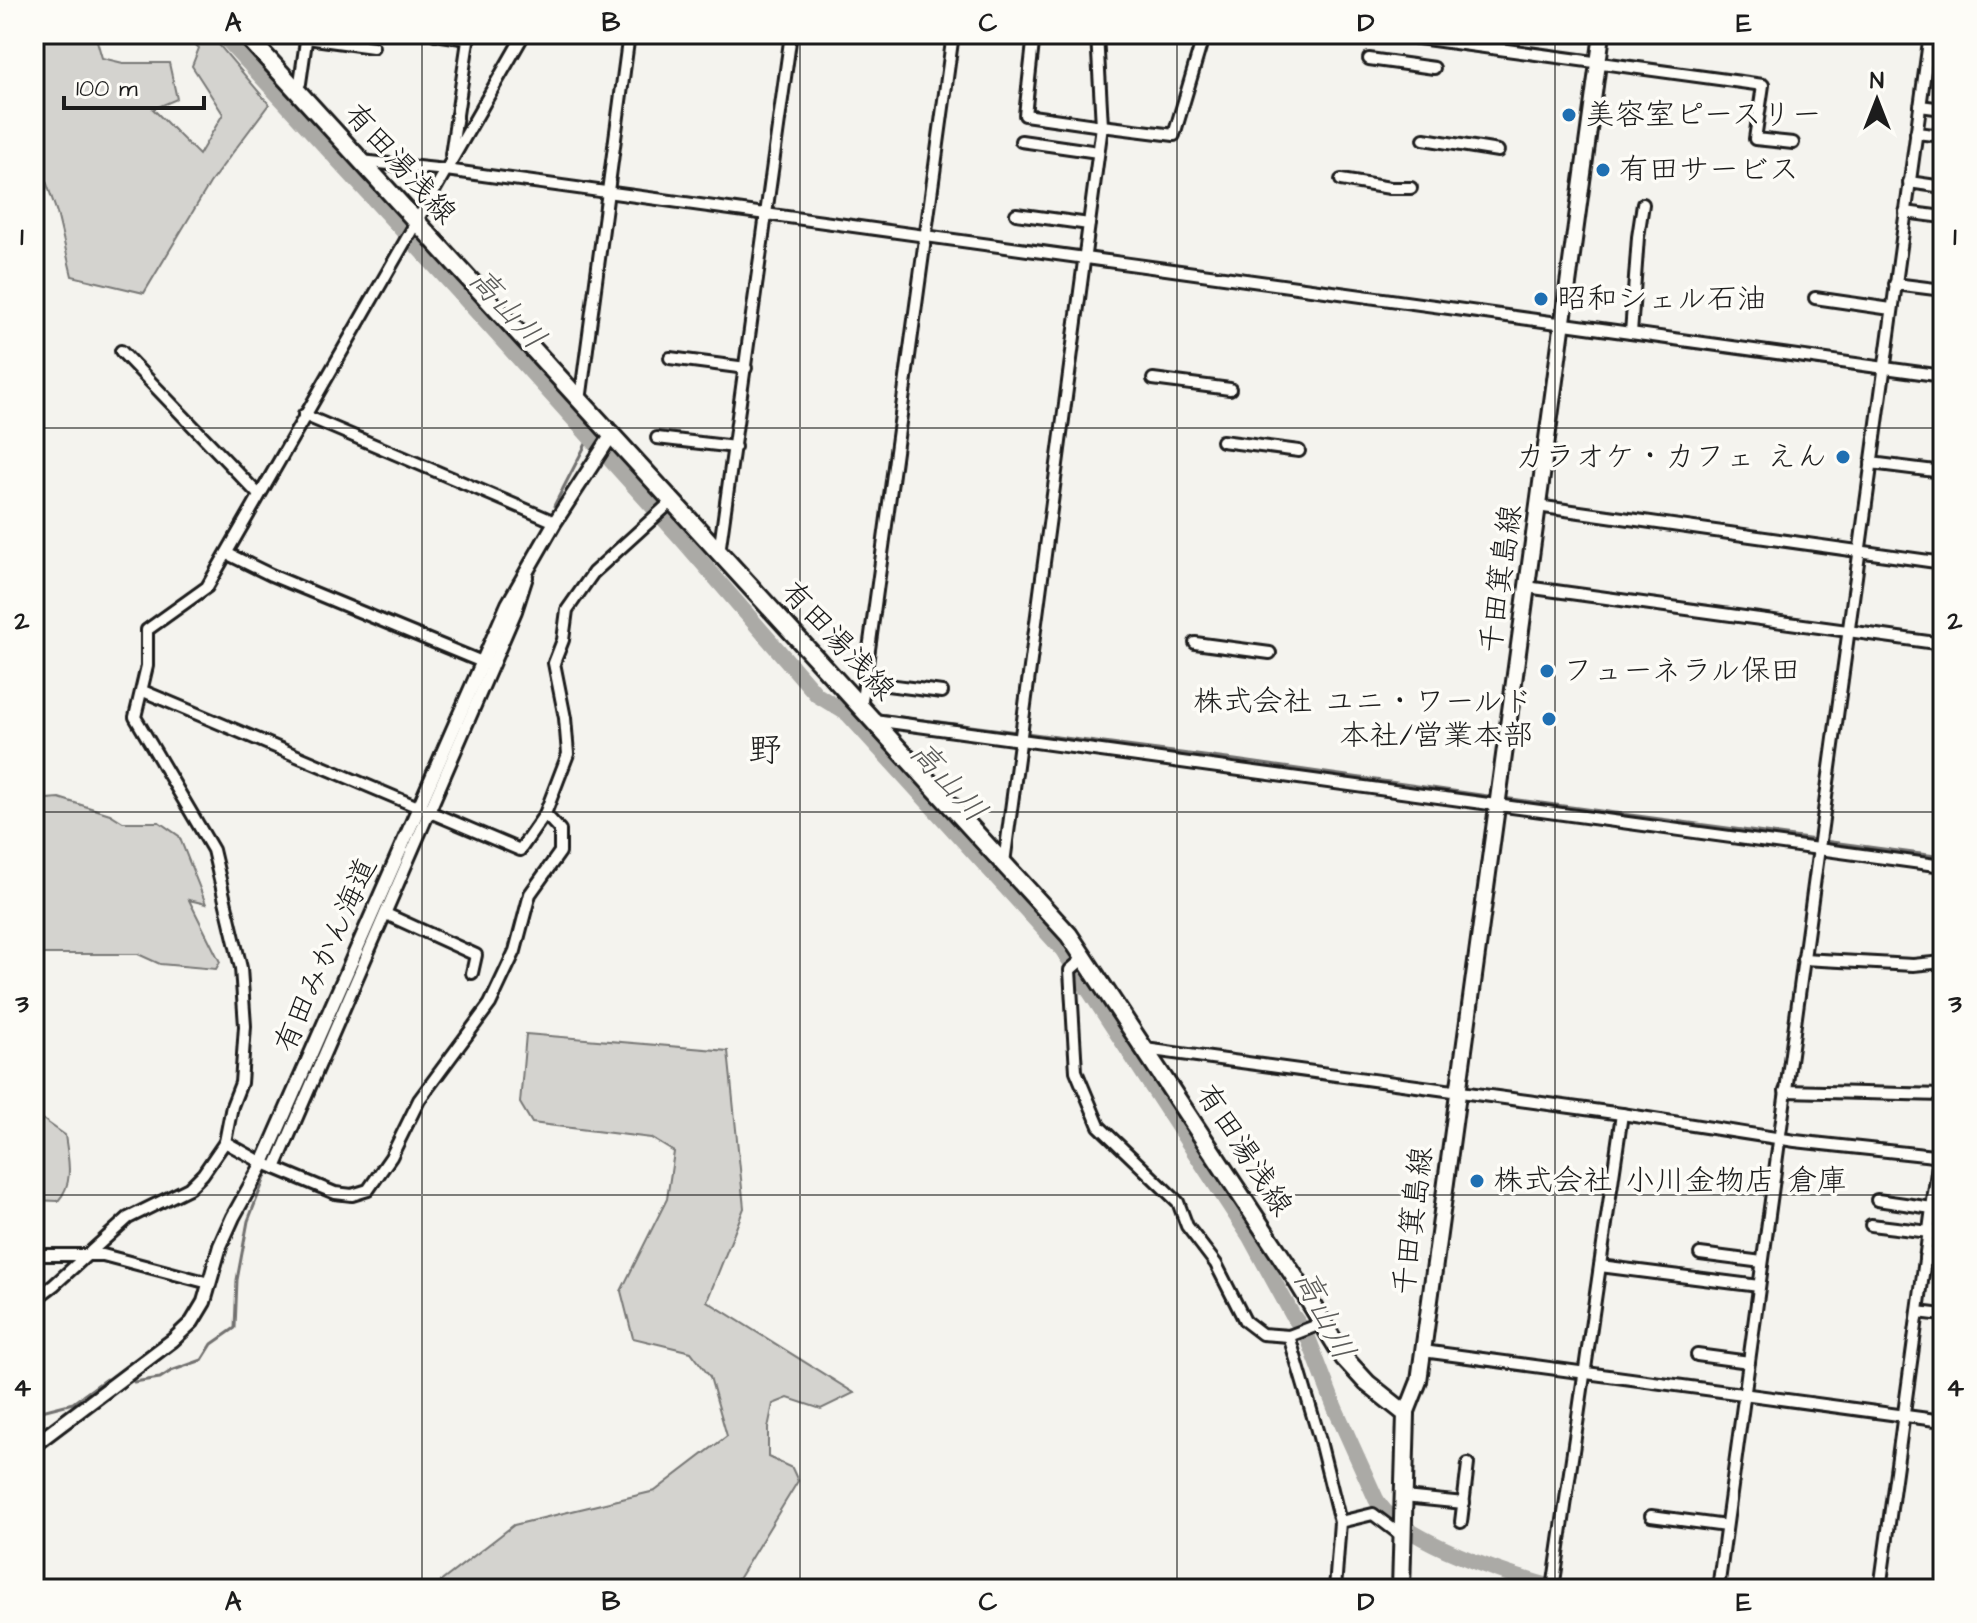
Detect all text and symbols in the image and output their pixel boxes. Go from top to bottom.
text: A [225,5,242,41]
text: B [602,5,621,41]
text: C [979,5,998,41]
text: D [1358,5,1375,41]
text: E [1736,5,1752,41]
scale bar [64,60,204,110]
north arrow [1837,60,1917,140]
text: N [1870,66,1884,97]
text: 100 m [76,72,138,106]
street label: 有田湯浅線 [334,94,466,234]
place label: 美容室ピースリー [1585,94,1822,136]
marker: 美容室ピースリー [1560,106,1578,124]
place label: 有田サービス [1619,149,1799,191]
marker: 有田サービス [1594,161,1612,179]
text: 1 [20,219,24,255]
text: 1 [1953,219,1957,255]
water label: 高山川 [458,258,556,360]
place label: 昭和シェル石油 [1557,278,1767,320]
marker: 昭和シェル石油 [1532,290,1550,308]
place label: カラオケ・カフェ えん [1515,436,1827,478]
marker: カラオケ・カフェ えん [1834,448,1852,466]
street label: 千田箕島線 [1470,502,1532,656]
street label: 有田湯浅線 [771,572,905,710]
text: 2 [14,603,30,639]
text: 2 [1947,603,1963,639]
place label: フューネラル保田 [1563,650,1801,692]
marker: フューネラル保田 [1538,662,1556,680]
place label: 株式会社 ユニ・ワールド 本社/営業本部 [1193,681,1533,757]
marker: 株式会社 ユニ・ワールド 本社/営業本部 [1540,710,1558,728]
district label: 野 [748,727,782,775]
water label: 高山川 [899,731,997,833]
street label: 有田みかん海道 [264,851,388,1059]
text: 3 [14,986,29,1022]
text: 3 [1947,986,1962,1022]
street label: 有田湯浅線 [1186,1076,1302,1224]
street label: 千田箕島線 [1383,1144,1443,1298]
place label: 株式会社 小川金物店 倉庫 [1493,1160,1847,1202]
marker: 株式会社 小川金物店 倉庫 [1468,1172,1486,1190]
water label: 高山川 [1282,1262,1366,1368]
text: 4 [13,1370,31,1406]
text: 4 [1946,1370,1964,1406]
text: A [225,1584,242,1620]
text: B [602,1584,621,1620]
text: C [979,1584,998,1620]
text: D [1358,1584,1375,1620]
text: E [1736,1584,1752,1620]

